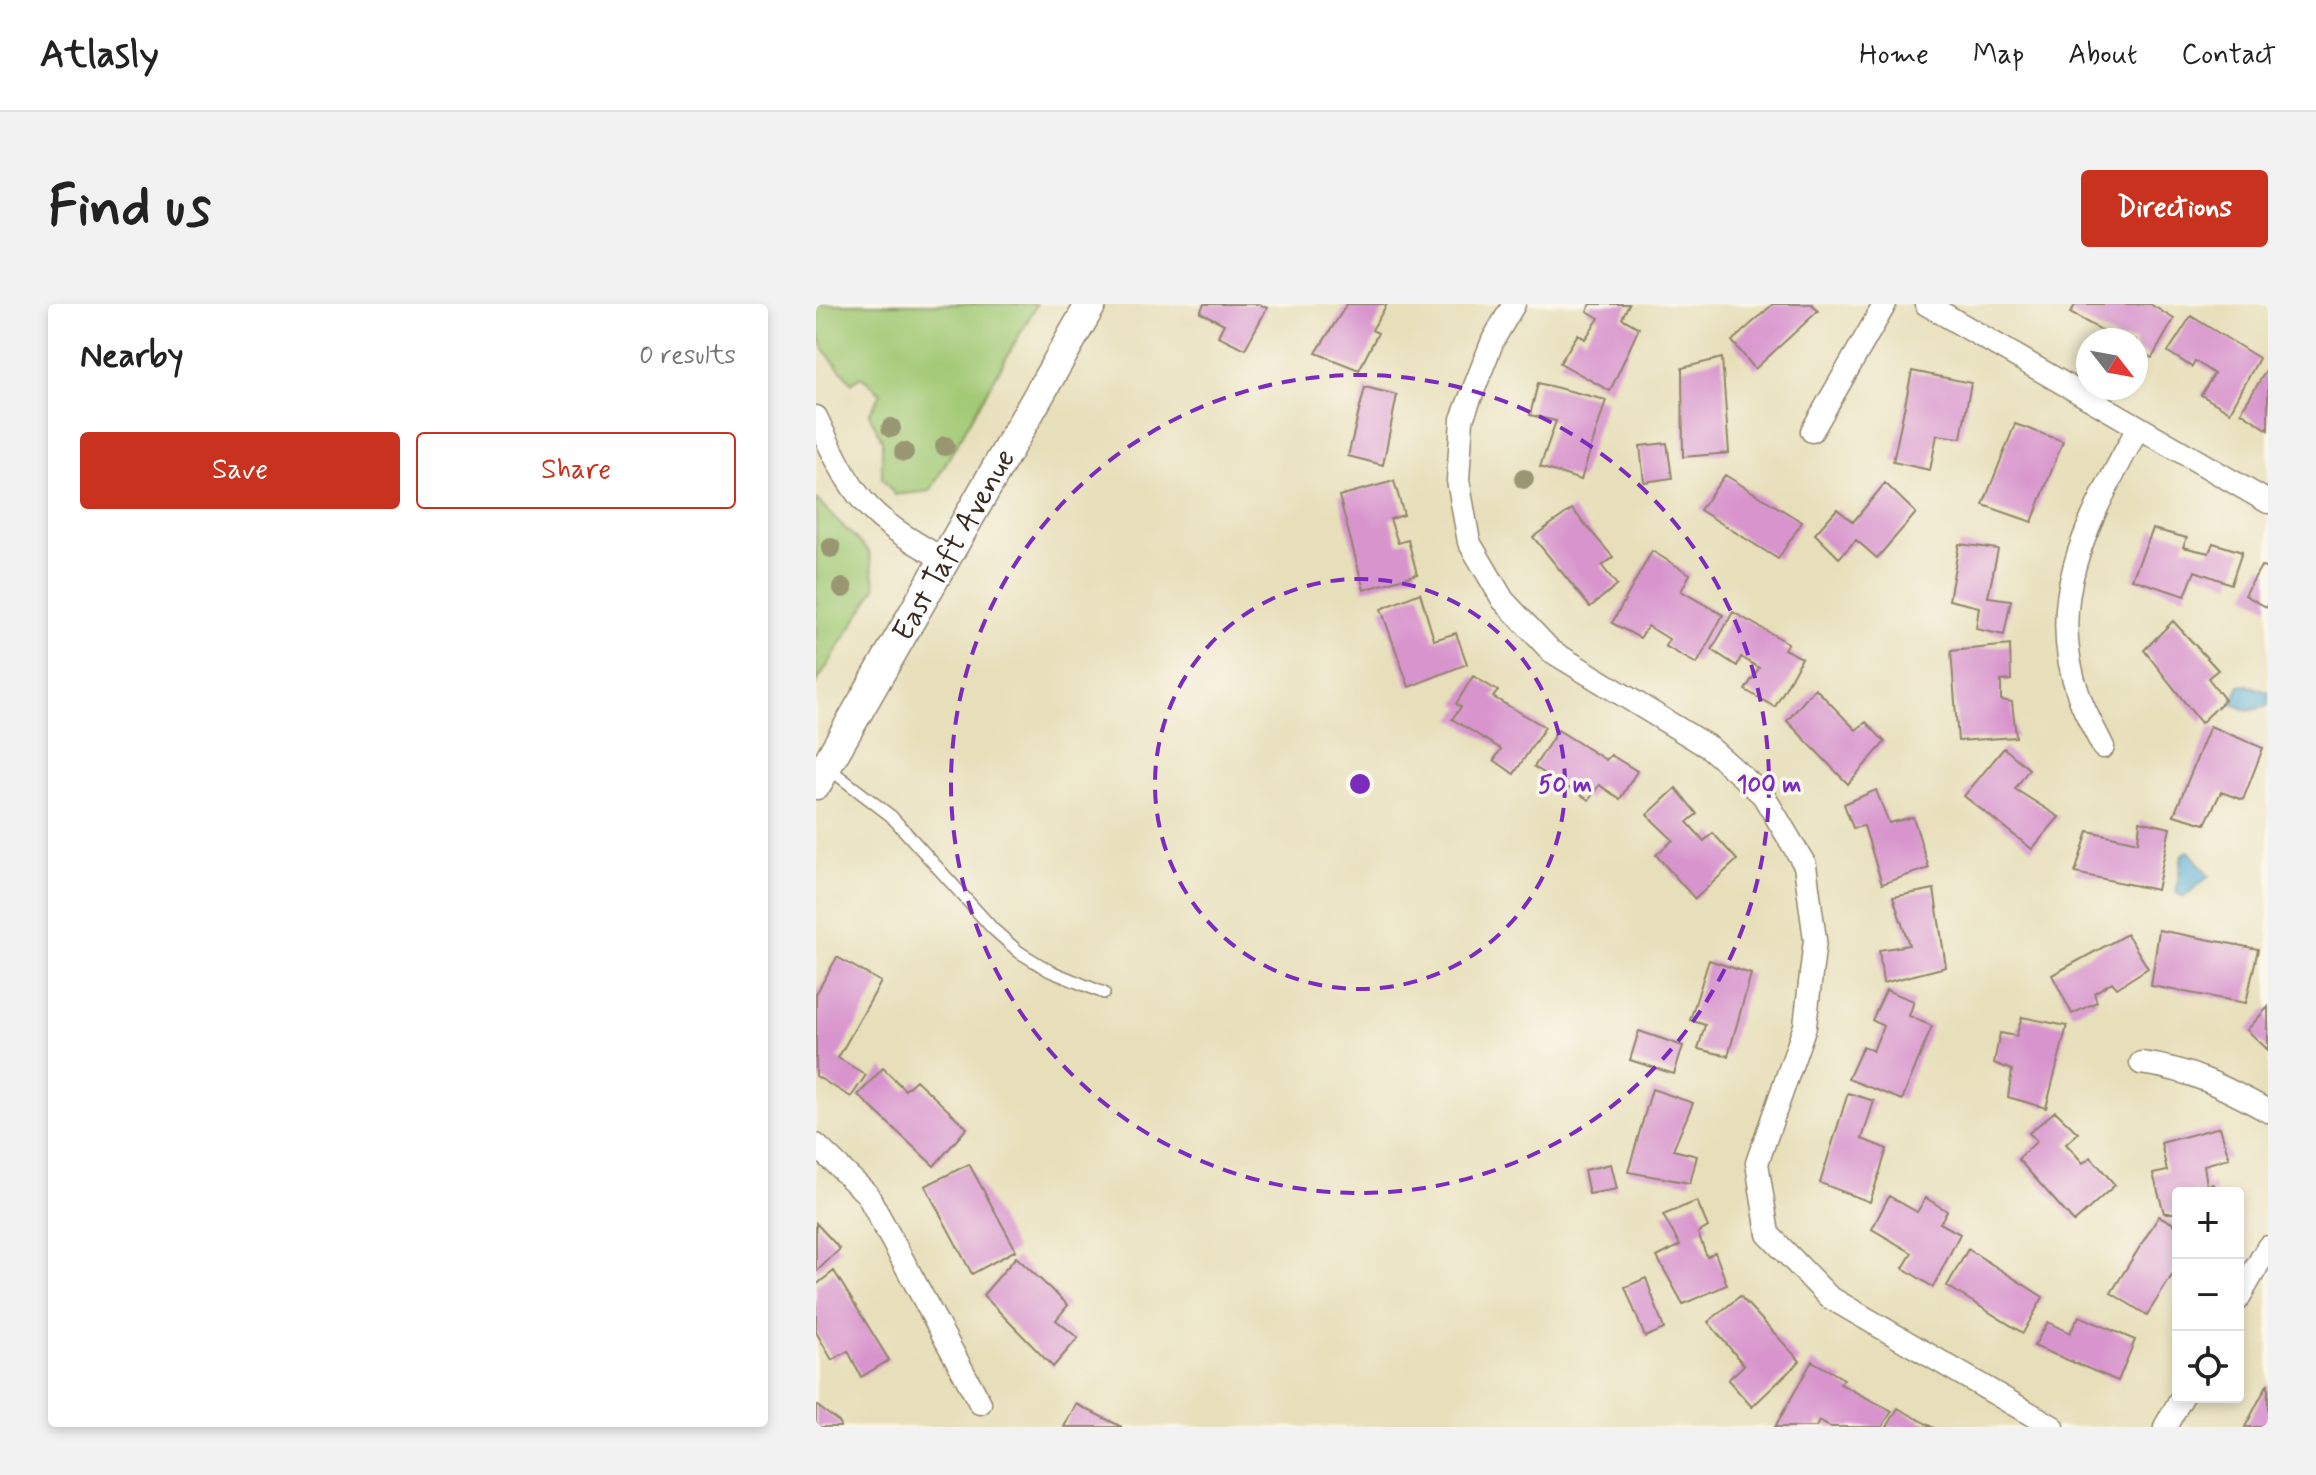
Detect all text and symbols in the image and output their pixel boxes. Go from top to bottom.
text: Atlasly [40,31,159,80]
text: Home [1859,37,1929,74]
text: Map [1973,37,2024,74]
text: About [2068,37,2137,74]
text: Contact [2181,37,2276,74]
button: Directions [2081,170,2268,247]
text: Find us [48,172,211,245]
north arrow [2076,328,2148,400]
text: Nearby [80,334,184,379]
text: 0 results [639,339,736,373]
button: Save [80,432,400,509]
button: Share [416,432,736,509]
street label: East Taft Avenue [884,442,1025,648]
centre of rings [1346,770,1374,798]
text: 50 m [1538,770,1592,801]
text: 100 m [1737,770,1801,801]
map controls [2172,1187,2244,1403]
button: + [2172,1187,2244,1259]
button: − [2172,1259,2244,1331]
button: locate [2172,1331,2244,1403]

